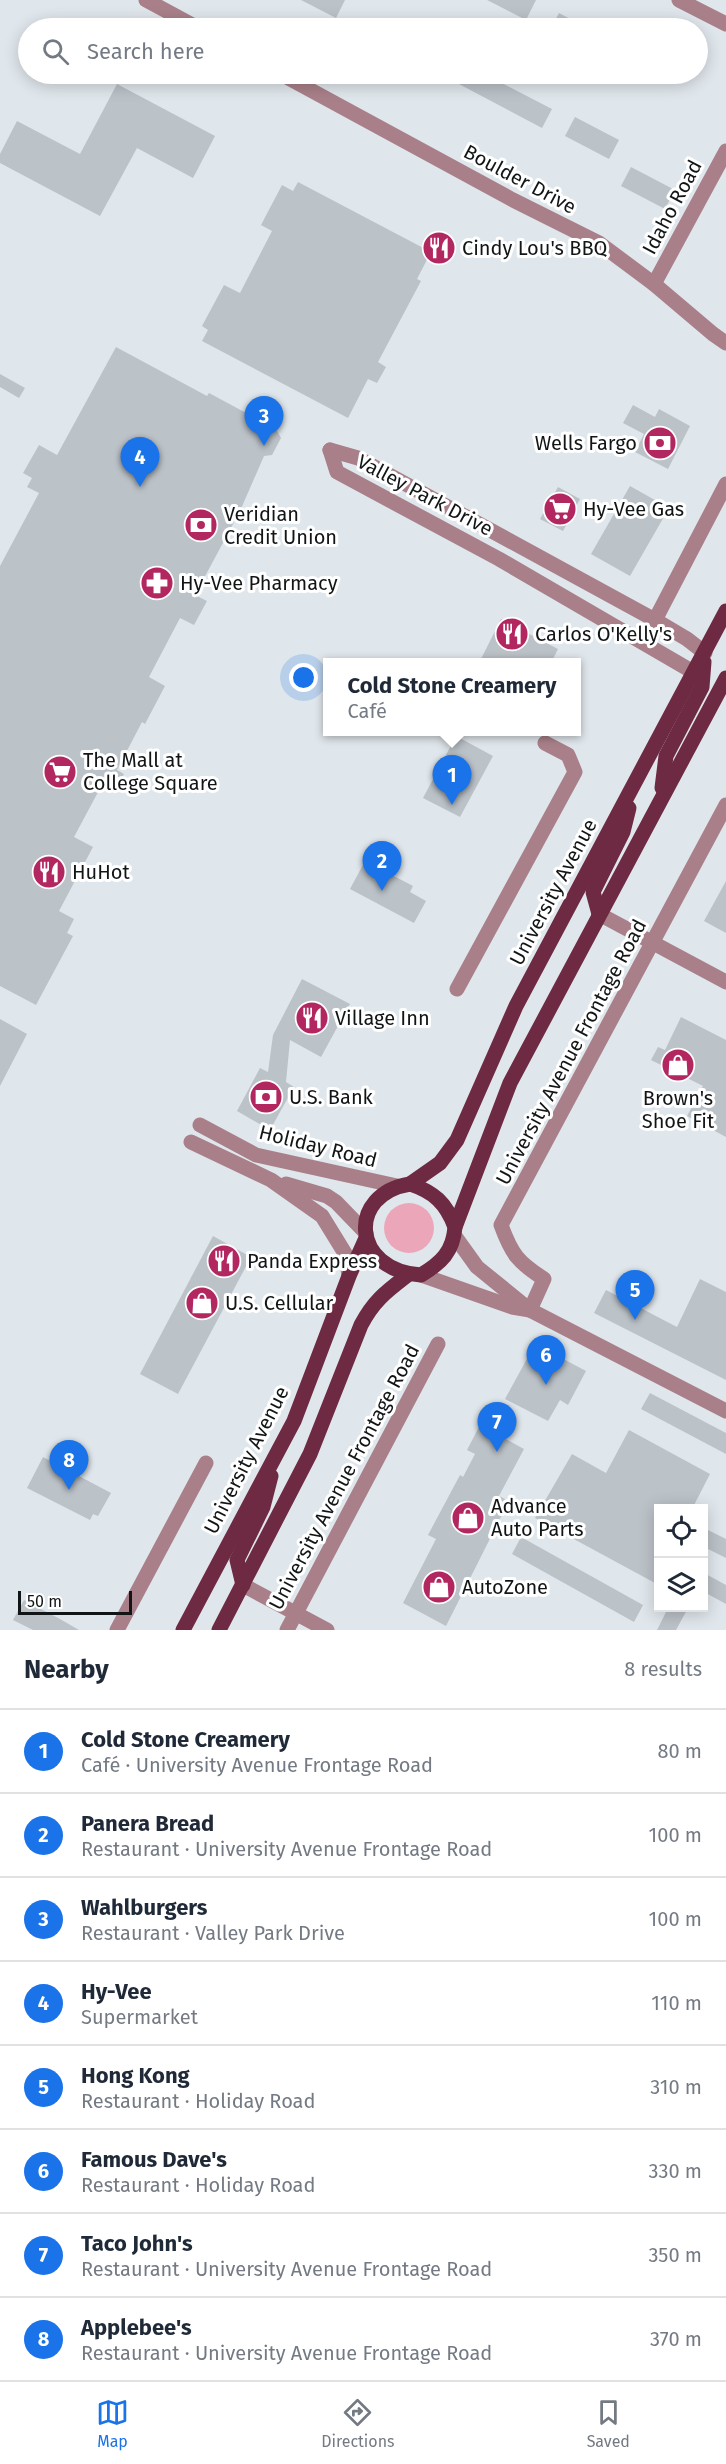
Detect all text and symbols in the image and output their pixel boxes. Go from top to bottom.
search box [18,18,708,84]
icon: search [39,35,72,68]
text: Search here [87,38,205,65]
street label: Boulder Drive [460,139,580,219]
street label: Idaho Road [637,156,707,258]
restaurant icon: Cindy Lou's BBQ [421,230,457,266]
place label: Cindy Lou's BBQ [462,236,608,260]
pin: 3 [244,396,284,446]
bank icon: Wells Fargo [642,425,678,461]
place label: Wells Fargo [535,431,637,455]
pin: 4 [120,438,160,487]
street label: Valley Park Drive [353,449,497,541]
supermarket icon: Hy-Vee Gas [542,491,578,527]
place label: Hy-Vee Gas [583,497,684,521]
place label: Veridian Credit Union [224,502,337,549]
bank icon: Veridian Credit Union [183,507,219,543]
pharmacy icon: Hy-Vee Pharmacy [139,565,175,601]
place label: Hy-Vee Pharmacy [180,571,338,595]
restaurant icon: Carlos O'Kelly's [494,616,530,652]
place label: Carlos O'Kelly's [535,622,672,646]
popup [323,658,581,736]
your location [289,663,318,692]
text: Cold Stone Creamery [348,672,556,699]
text: Café [348,699,387,723]
place label: The Mall at College Square [83,748,218,795]
supermarket icon: The Mall at College Square [42,754,78,790]
pin: 1 [432,756,472,805]
street label: University Avenue [504,815,602,969]
pin: 2 [362,842,401,891]
restaurant icon: HuHot [31,854,67,890]
place label: HuHot [72,860,131,884]
street label: University Avenue Frontage Road [491,915,651,1189]
restaurant icon: Village Inn [294,1000,330,1036]
place label: Village Inn [335,1006,430,1030]
shop icon: Brown's Shoe Fit [660,1047,696,1083]
bank icon: U.S. Bank [248,1079,284,1115]
place label: U.S. Bank [289,1085,374,1109]
place label: Brown's Shoe Fit [642,1086,715,1133]
street label: Holiday Road [257,1120,379,1172]
restaurant icon: Panda Express [206,1243,242,1279]
place label: Panda Express [247,1249,377,1273]
pin: 5 [616,1270,654,1320]
shop icon: U.S. Cellular [184,1285,220,1321]
place label: U.S. Cellular [225,1291,334,1315]
pin: 6 [526,1336,566,1385]
street label: University Avenue Frontage Road [264,1340,424,1614]
street label: University Avenue [198,1382,294,1538]
pin: 7 [478,1402,516,1452]
pin: 8 [50,1440,88,1490]
place label: Advance Auto Parts [491,1494,584,1541]
shop icon: Advance Auto Parts [450,1500,486,1536]
map controls [654,1504,708,1612]
button: locate [654,1504,708,1558]
button: layers [654,1558,708,1612]
shop icon: AutoZone [421,1569,457,1605]
place label: AutoZone [462,1575,548,1599]
scale bar [18,1588,132,1616]
text: 50 m [27,1592,62,1611]
text: Nearby [24,1654,109,1685]
text: 8 results [624,1657,702,1681]
text: Cold Stone Creamery [81,1726,290,1753]
text: 1 [39,1739,48,1763]
text: 80 m [657,1739,702,1763]
text: Café · University Avenue Frontage Road [81,1753,433,1777]
text: Panera Bread [81,1810,214,1837]
text: 2 [38,1823,49,1847]
text: 100 m [649,1823,702,1847]
text: Restaurant · University Avenue Frontage Road [81,1837,492,1861]
text: Wahlburgers [81,1894,208,1921]
text: 3 [38,1907,49,1931]
text: 100 m [649,1907,702,1931]
text: Restaurant · Valley Park Drive [81,1921,345,1945]
text: Hy-Vee [81,1978,152,2005]
text: 4 [38,1991,49,2015]
text: 110 m [651,1991,702,2015]
text: Supermarket [81,2005,198,2029]
text: Hong Kong [81,2062,190,2089]
text: 5 [38,2075,49,2099]
text: 310 m [650,2075,702,2099]
text: Restaurant · Holiday Road [81,2089,315,2113]
text: Famous Dave's [81,2146,227,2173]
text: 6 [38,2159,49,2183]
text: 330 m [648,2159,702,2183]
text: Restaurant · Holiday Road [81,2173,315,2197]
text: Taco John's [81,2230,193,2257]
text: 7 [39,2243,48,2267]
text: 350 m [648,2243,702,2267]
text: Restaurant · University Avenue Frontage Road [81,2257,492,2281]
text: Applebee's [81,2314,192,2341]
text: 8 [38,2327,49,2351]
text: 370 m [650,2327,702,2351]
text: Restaurant · University Avenue Frontage Road [81,2341,492,2365]
tab: Map [96,2396,129,2451]
tab: Directions [321,2396,395,2451]
tab: Saved [587,2396,630,2451]

